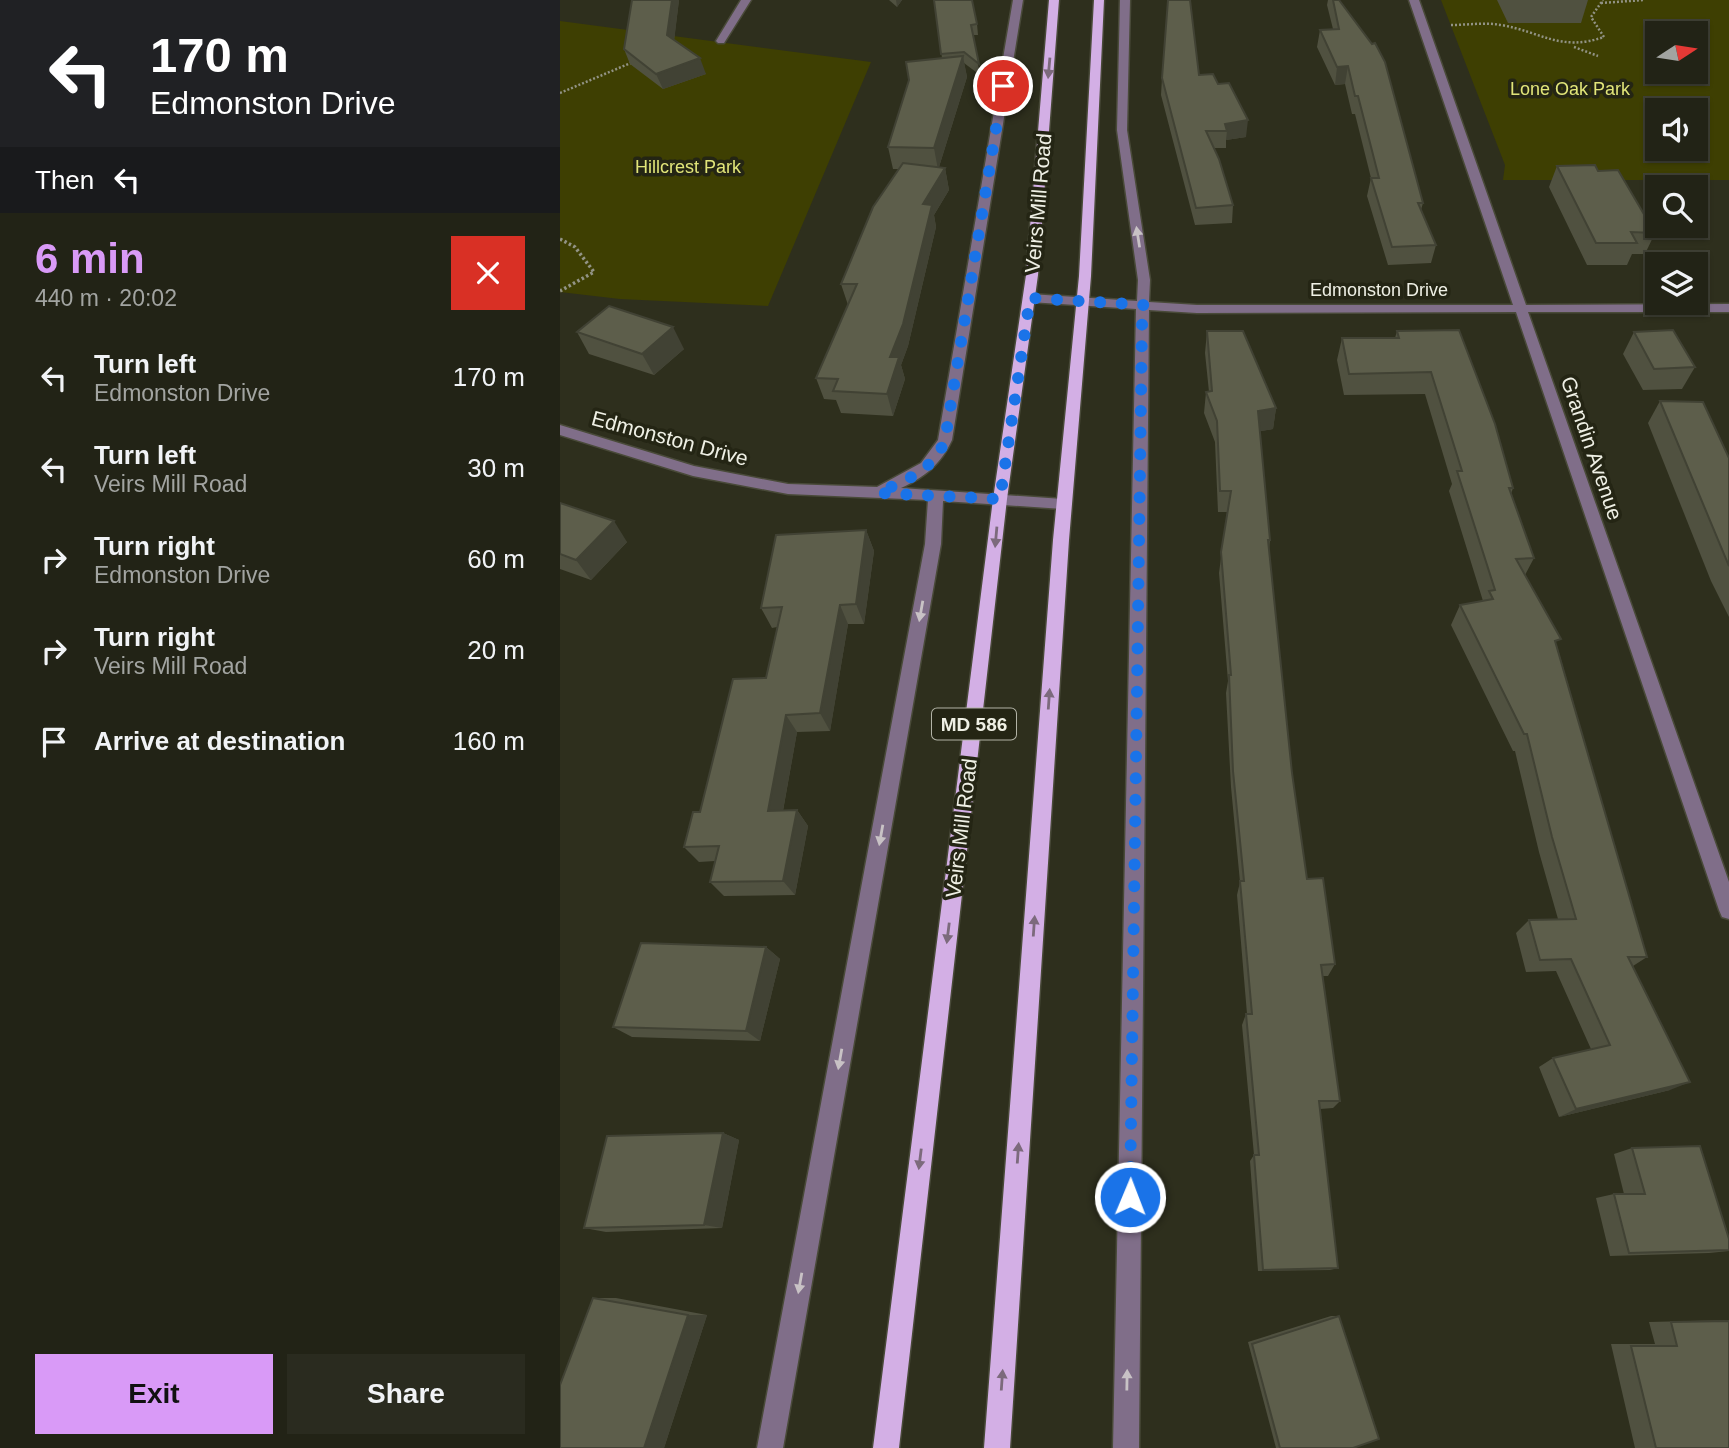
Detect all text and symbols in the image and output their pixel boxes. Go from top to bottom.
north arrow [1645,21,1708,84]
map controls [1645,21,1708,315]
icon: left [35,28,126,119]
text: 170 m [150,28,289,82]
pin [973,56,1033,116]
one-way arrow [1043,57,1054,79]
icon: arrive [984,67,1022,105]
park label: Lone Oak Park [1510,79,1631,99]
text: Edmonston Drive [150,85,395,121]
button: sound [1645,98,1708,161]
street label: Veirs Mill Road [1020,132,1056,274]
park label: Hillcrest Park [635,157,742,177]
icon: left [108,161,146,199]
text: Then [35,165,94,195]
button: search [1645,175,1708,238]
one-way arrow [1132,226,1143,248]
text: 6 min [35,235,145,282]
button: close [451,236,525,310]
button: layers [1645,252,1708,315]
street label: Edmonston Drive [1310,280,1448,300]
text: 440 m · 20:02 [35,285,177,311]
text: Turn left [94,349,196,379]
icon: left [35,359,73,397]
text: 170 m [453,362,525,392]
street label: Grandin Avenue [1557,373,1627,523]
text: Edmonston Drive [94,380,270,406]
street label: Edmonston Drive [589,406,751,470]
text: Turn left [94,440,196,470]
icon: left [35,450,73,488]
text: 30 m [467,453,525,483]
text: Veirs Mill Road [94,471,247,497]
one-way arrow [990,527,1001,549]
text: Turn right [94,531,215,561]
icon: right [35,541,73,579]
text: 60 m [467,544,525,574]
text: Edmonston Drive [94,562,270,588]
one-way arrow [915,600,926,622]
text: Turn right [94,622,215,652]
icon: right [35,632,73,670]
text: 20 m [467,635,525,665]
text: Veirs Mill Road [94,653,247,679]
one-way arrow [1044,688,1055,710]
road number: MD 586 [932,708,1016,740]
icon: arrive [35,723,73,761]
text: Arrive at destination [94,726,345,756]
text: 160 m [453,726,525,756]
street label: Veirs Mill Road [941,757,981,899]
one-way arrow [875,824,886,846]
one-way arrow [1028,915,1039,937]
one-way arrow [942,923,953,945]
one-way arrow [834,1048,845,1070]
one-way arrow [1013,1142,1024,1164]
one-way arrow [915,1148,926,1170]
position arrow [1093,1160,1167,1234]
one-way arrow [794,1272,805,1294]
button: Exit [35,1354,273,1434]
button: Share [287,1354,525,1434]
one-way arrow [997,1369,1008,1391]
one-way arrow [1121,1369,1133,1391]

